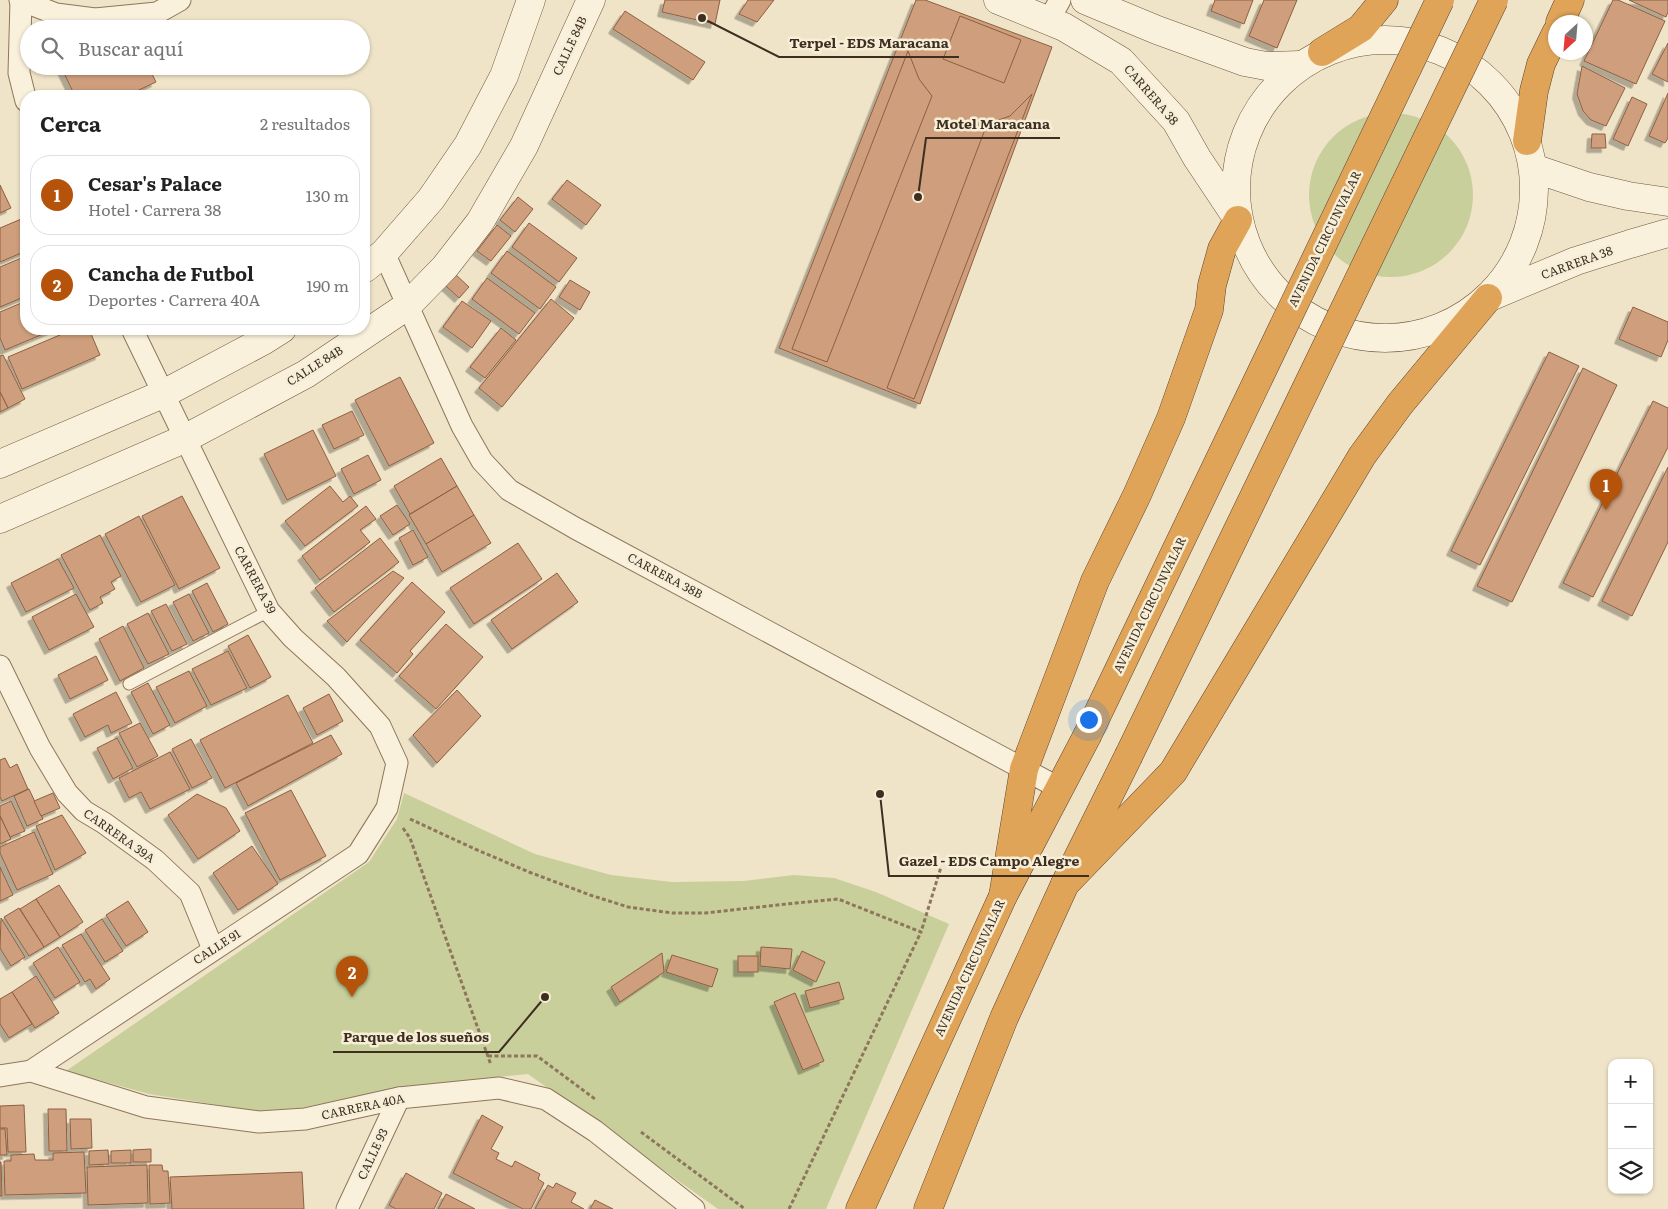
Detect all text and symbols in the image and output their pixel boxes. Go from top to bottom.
street label: CALLE 84B [548,13,591,78]
north arrow [1548,15,1593,60]
search box [20,20,370,75]
callout: Terpel - EDS Maracana [779,28,959,57]
text: Terpel - EDS Maracana [789,32,950,52]
icon: search [38,34,66,62]
text: Buscar aquí [78,34,183,62]
street label: CARRERA 38 [1120,60,1183,129]
text: Cerca [40,107,101,138]
callout: Motel Maracana [926,109,1060,138]
text: 2 resultados [260,111,350,135]
text: Motel Maracana [936,113,1051,133]
street label: AVENIDA CIRCUNVALAR [1283,167,1365,310]
text: Cesar's Palace [88,169,222,197]
text: 1 [54,183,60,207]
text: 130 m [306,183,349,207]
text: Hotel · Carrera 38 [88,197,221,221]
street label: CARRERA 38 [1538,241,1615,283]
text: Cancha de Futbol [88,259,254,287]
text: 2 [53,273,61,297]
text: 190 m [306,273,349,297]
text: Deportes · Carrera 40A [88,287,260,311]
street label: CALLE 84B [283,341,346,390]
pin: 1 [1590,469,1622,510]
street label: AVENIDA CIRCUNVALAR [1108,533,1190,676]
street label: CARRERA 39 [230,542,281,617]
street label: CARRERA 38B [625,548,706,603]
your location [1076,707,1102,733]
street label: CARRERA 39A [80,804,159,867]
callout: Gazel - EDS Campo Alegre [889,847,1089,876]
text: Gazel - EDS Campo Alegre [899,850,1079,870]
street label: AVENIDA CIRCUNVALAR [929,896,1009,1039]
street label: CALLE 91 [189,924,244,968]
pin: 2 [336,956,368,997]
callout: Parque de los sueños [333,1023,499,1052]
text: Parque de los sueños [343,1026,489,1046]
map controls [1608,1059,1653,1194]
button: + [1608,1059,1653,1104]
street label: CARRERA 40A [320,1088,406,1124]
button: − [1608,1104,1653,1149]
street label: CALLE 93 [352,1125,392,1182]
button: layers [1608,1149,1653,1194]

